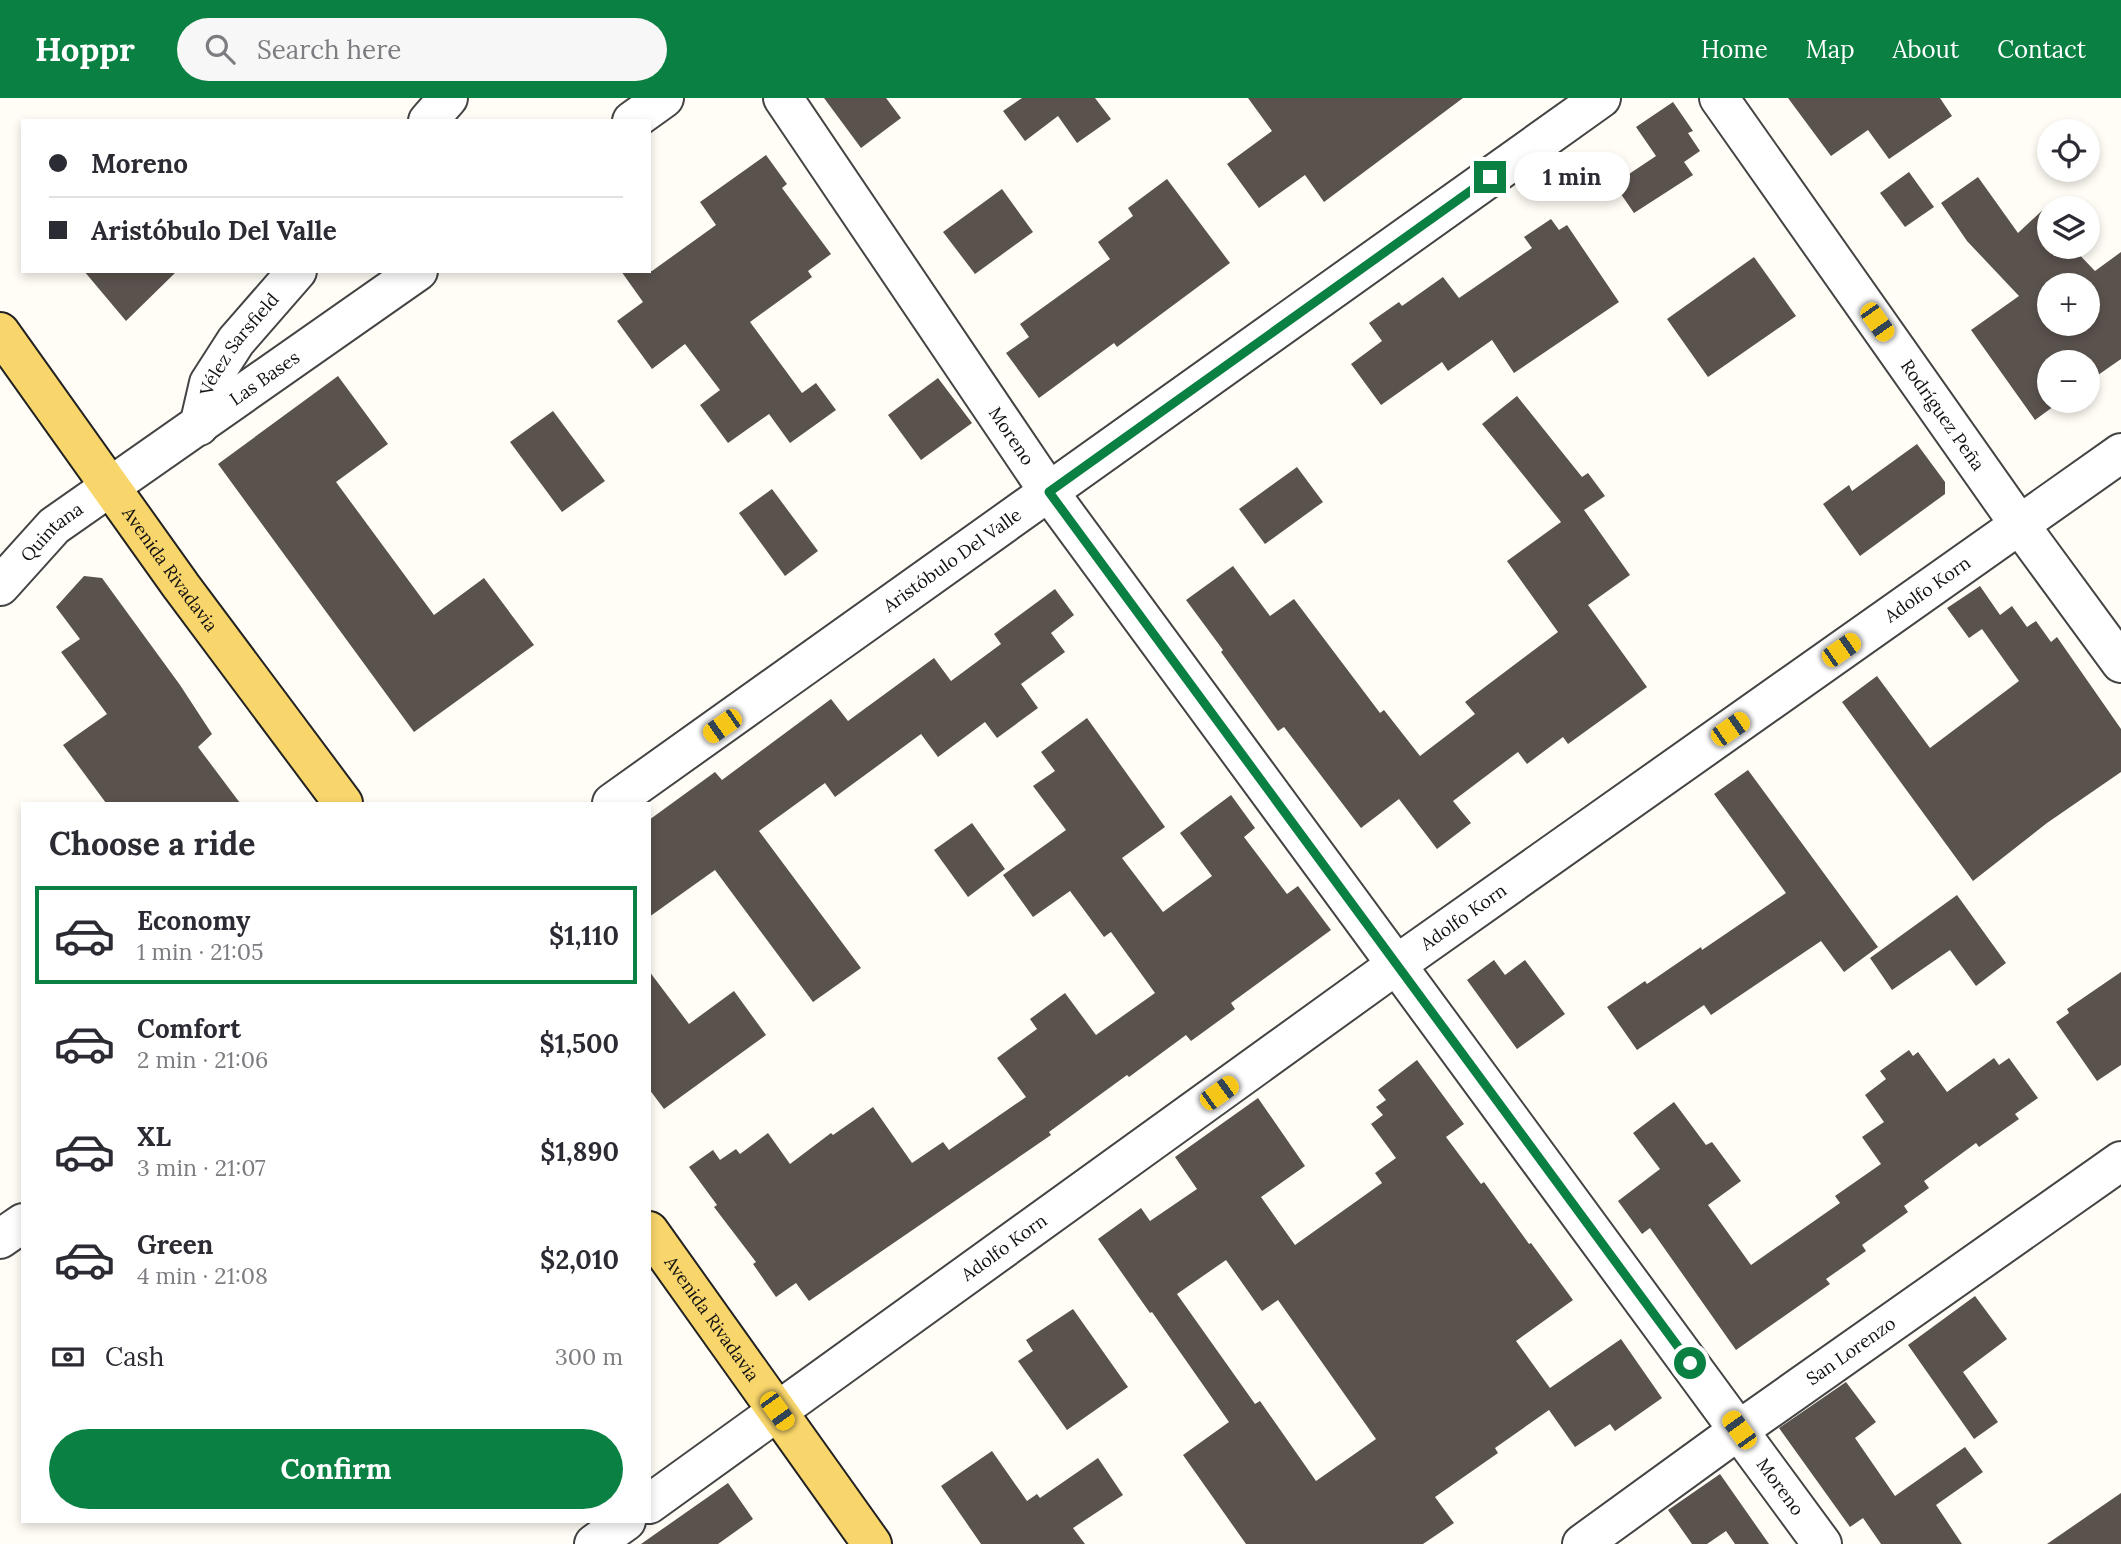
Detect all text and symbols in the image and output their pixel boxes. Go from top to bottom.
search box [177,18,667,81]
text: Hoppr [35,28,135,70]
icon: search [201,30,239,68]
text: Search here [257,33,401,66]
text: Home [1701,34,1768,65]
text: Map [1806,34,1855,65]
text: About [1893,34,1959,65]
text: Contact [1997,34,2086,65]
map controls [2037,119,2100,413]
button: locate [2037,119,2100,182]
text: Moreno [91,147,188,180]
callout: 1 min [1514,153,1630,202]
route end [1474,161,1506,193]
text: 1 min [1543,162,1601,191]
button: layers [2037,196,2100,259]
text: Aristóbulo Del Valle [91,214,337,247]
button: + [2037,273,2100,336]
street label: Vélez Sarsfield [194,288,284,398]
car [1857,299,1898,345]
street label: Las Bases [225,346,304,410]
button: − [2037,350,2100,413]
street label: Rodríguez Peña [1896,355,1990,475]
street label: Moreno [984,402,1040,470]
street label: Quintana [15,497,87,566]
street label: Avenida Rivadavia [117,502,223,636]
street label: Aristóbulo Del Valle [878,503,1026,618]
street label: Adolfo Korn [1879,551,1975,628]
car [1818,629,1865,671]
car [699,705,746,747]
car [1707,708,1754,750]
text: Choose a ride [49,823,256,864]
street label: Adolfo Korn [1415,879,1511,956]
icon: car [53,904,116,967]
text: Economy [137,904,250,937]
text: $1,110 [549,919,619,952]
text: 1 min · 21:05 [137,937,264,966]
icon: car [53,1012,116,1075]
text: Comfort [137,1012,241,1045]
text: $1,500 [540,1027,619,1060]
text: 2 min · 21:06 [137,1045,268,1074]
car [1196,1072,1243,1114]
icon: car [53,1120,116,1183]
text: XL [137,1120,171,1153]
text: $1,890 [540,1135,619,1168]
text: 3 min · 21:07 [137,1153,266,1182]
street label: Adolfo Korn [956,1209,1051,1286]
icon: car [53,1228,116,1291]
text: Green [137,1228,213,1261]
text: $2,010 [540,1243,619,1276]
street label: Avenida Rivadavia [659,1251,764,1386]
text: 4 min · 21:08 [137,1261,268,1290]
street label: San Lorenzo [1802,1311,1900,1390]
icon: cash [49,1338,87,1376]
text: Cash [105,1340,164,1373]
text: 300 m [555,1342,623,1371]
route start [1674,1347,1706,1379]
car [757,1388,798,1434]
car [1719,1407,1760,1453]
button: Confirm [49,1429,623,1509]
street label: Moreno [1752,1453,1809,1520]

